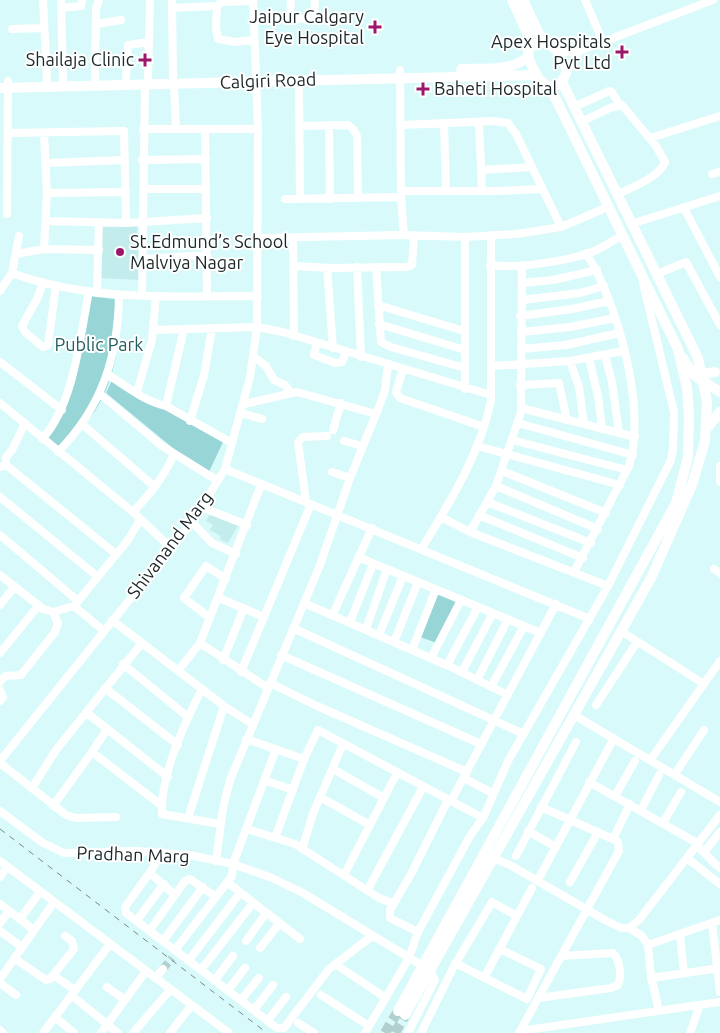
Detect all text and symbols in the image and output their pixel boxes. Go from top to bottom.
place label: Jaipur Calgary Eye Hospital [249,6,364,47]
marker: Jaipur Calgary Eye Hospital [368,20,382,34]
place label: Apex Hospitals Pvt Ltd [491,31,611,72]
marker: Apex Hospitals Pvt Ltd [615,45,629,59]
place label: Shailaja Clinic [26,49,134,69]
marker: Shailaja Clinic [138,53,152,67]
street label: Calgiri Road [219,68,317,92]
place label: Baheti Hospital [434,78,558,98]
marker: Baheti Hospital [416,82,430,96]
place label: St.Edmund’s School Malviya Nagar [130,231,288,272]
marker: St.Edmund’s School Malviya Nagar [114,246,126,258]
park label: Public Park [55,334,143,354]
street label: Shivanand Marg [123,487,216,602]
street label: Pradhan Marg [76,842,190,866]

